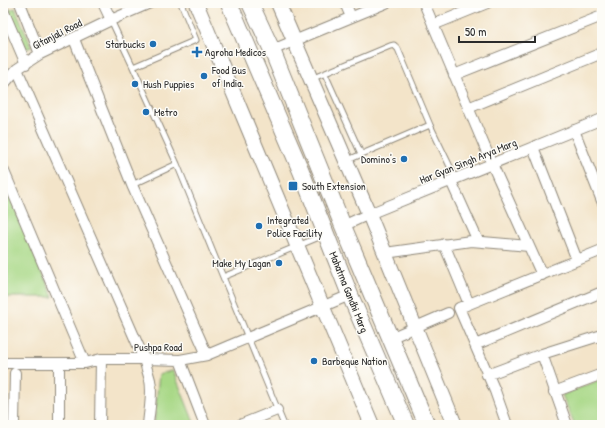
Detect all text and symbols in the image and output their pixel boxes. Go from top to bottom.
street label: Gitanjali Road [30,15,85,52]
scale bar [459,18,535,44]
text: 50 m [465,23,486,40]
place label: Starbucks [106,37,145,51]
marker: Starbucks [148,39,158,49]
place label: Agroha Medicos [205,45,266,59]
marker: Agroha Medicos [192,47,202,57]
place label: Food Bus of India. [211,63,246,90]
marker: Food Bus of India. [199,71,209,81]
place label: Hush Puppies [143,77,194,91]
marker: Hush Puppies [130,79,140,89]
place label: Metro [154,105,178,119]
marker: Metro [141,107,151,117]
street label: Har Gyan Singh Arya Marg [417,135,519,187]
place label: Domino's [361,152,396,166]
marker: Domino's [399,154,409,164]
place label: South Extension [302,179,366,193]
marker: South Extension [287,180,299,192]
place label: Integrated Police Facility [267,213,323,240]
marker: Integrated Police Facility [254,221,264,231]
street label: Mahatma Gandhi Marg [326,249,372,335]
place label: Make My Lagan [212,256,271,270]
marker: Make My Lagan [274,258,284,268]
street label: Pushpa Road [134,340,183,354]
place label: Barbeque Nation [322,354,387,368]
marker: Barbeque Nation [309,356,319,366]

